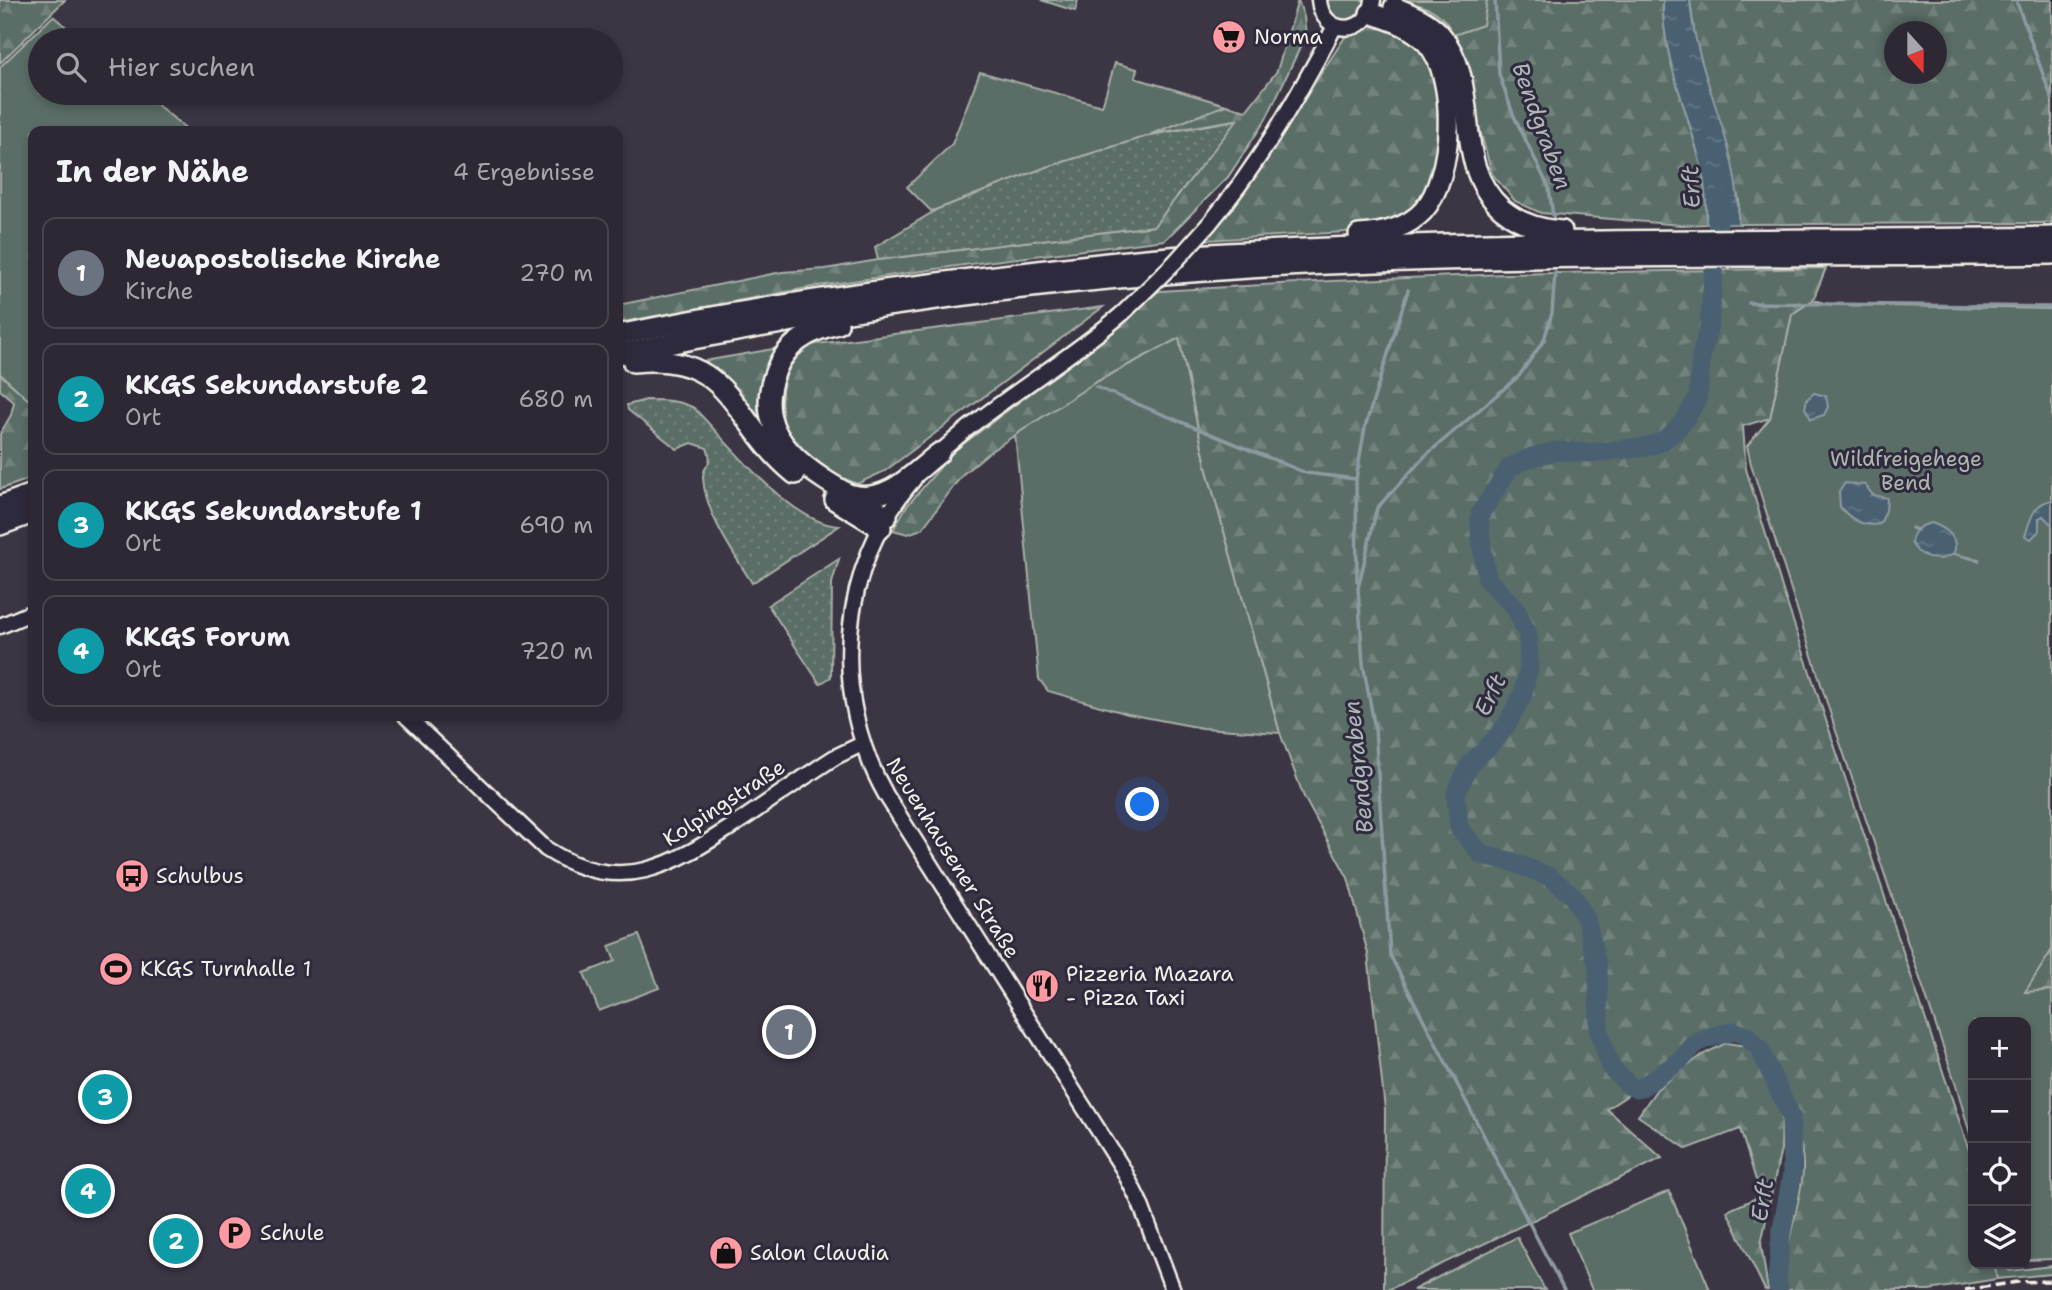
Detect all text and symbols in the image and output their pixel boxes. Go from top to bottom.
supermarket icon: Norma [1210,18,1248,56]
north arrow [1884,21,1947,84]
place label: Norma [1254,23,1323,51]
search box [28,28,623,105]
icon: search [52,48,90,86]
text: Hier suchen [108,49,255,84]
water label: Bendgraben [1505,58,1579,194]
text: In der Nähe [56,151,249,192]
text: 4 Ergebnisse [453,157,595,187]
water label: Erft [1675,165,1707,209]
text: Neuapostolische Kirche [125,241,441,276]
text: 1 [76,258,86,288]
text: 270 m [519,258,593,288]
text: Kirche [125,276,194,306]
text: KKGS Sekundarstufe 2 [125,367,428,402]
text: 2 [73,384,89,414]
text: 680 m [518,384,593,414]
text: Ort [125,402,162,432]
park label: Wildfreigehege Bend [1830,445,1982,497]
text: KKGS Sekundarstufe 1 [125,493,422,528]
text: 3 [73,510,89,540]
text: 690 m [519,510,593,540]
text: Ort [125,528,162,558]
text: KKGS Forum [125,619,290,654]
text: 4 [73,636,89,666]
text: 720 m [520,636,593,666]
text: Ort [125,654,162,684]
water label: Erft [1467,669,1513,721]
water label: Bendgraben [1336,699,1380,835]
street label: Neuenhausener Straße [880,752,1026,964]
street label: Kolpingstraße [657,753,791,853]
your location [1125,787,1159,821]
bus stop icon: Schulbus [113,857,151,895]
place label: Schulbus [156,862,244,890]
sports icon: KKGS Turnhalle 1 [97,950,135,988]
place label: KKGS Turnhalle 1 [140,955,312,983]
place label: Pizzeria Mazara - Pizza Taxi [1066,960,1233,1012]
restaurant icon: Pizzeria Mazara - Pizza Taxi [1023,967,1061,1005]
pin: 1 [766,1006,812,1058]
map controls [1968,1017,2031,1269]
button: + [1968,1017,2031,1080]
pin: 3 [82,1071,128,1123]
button: − [1968,1080,2031,1143]
button: locate [1968,1143,2031,1206]
pin: 4 [65,1165,111,1217]
water label: Erft [1744,1176,1780,1224]
button: layers [1968,1206,2031,1269]
parking icon: Schule [216,1214,254,1252]
pin: 2 [153,1215,199,1267]
place label: Schule [260,1219,325,1247]
shop icon: Salon Claudia [707,1234,745,1272]
place label: Salon Claudia [750,1239,889,1267]

